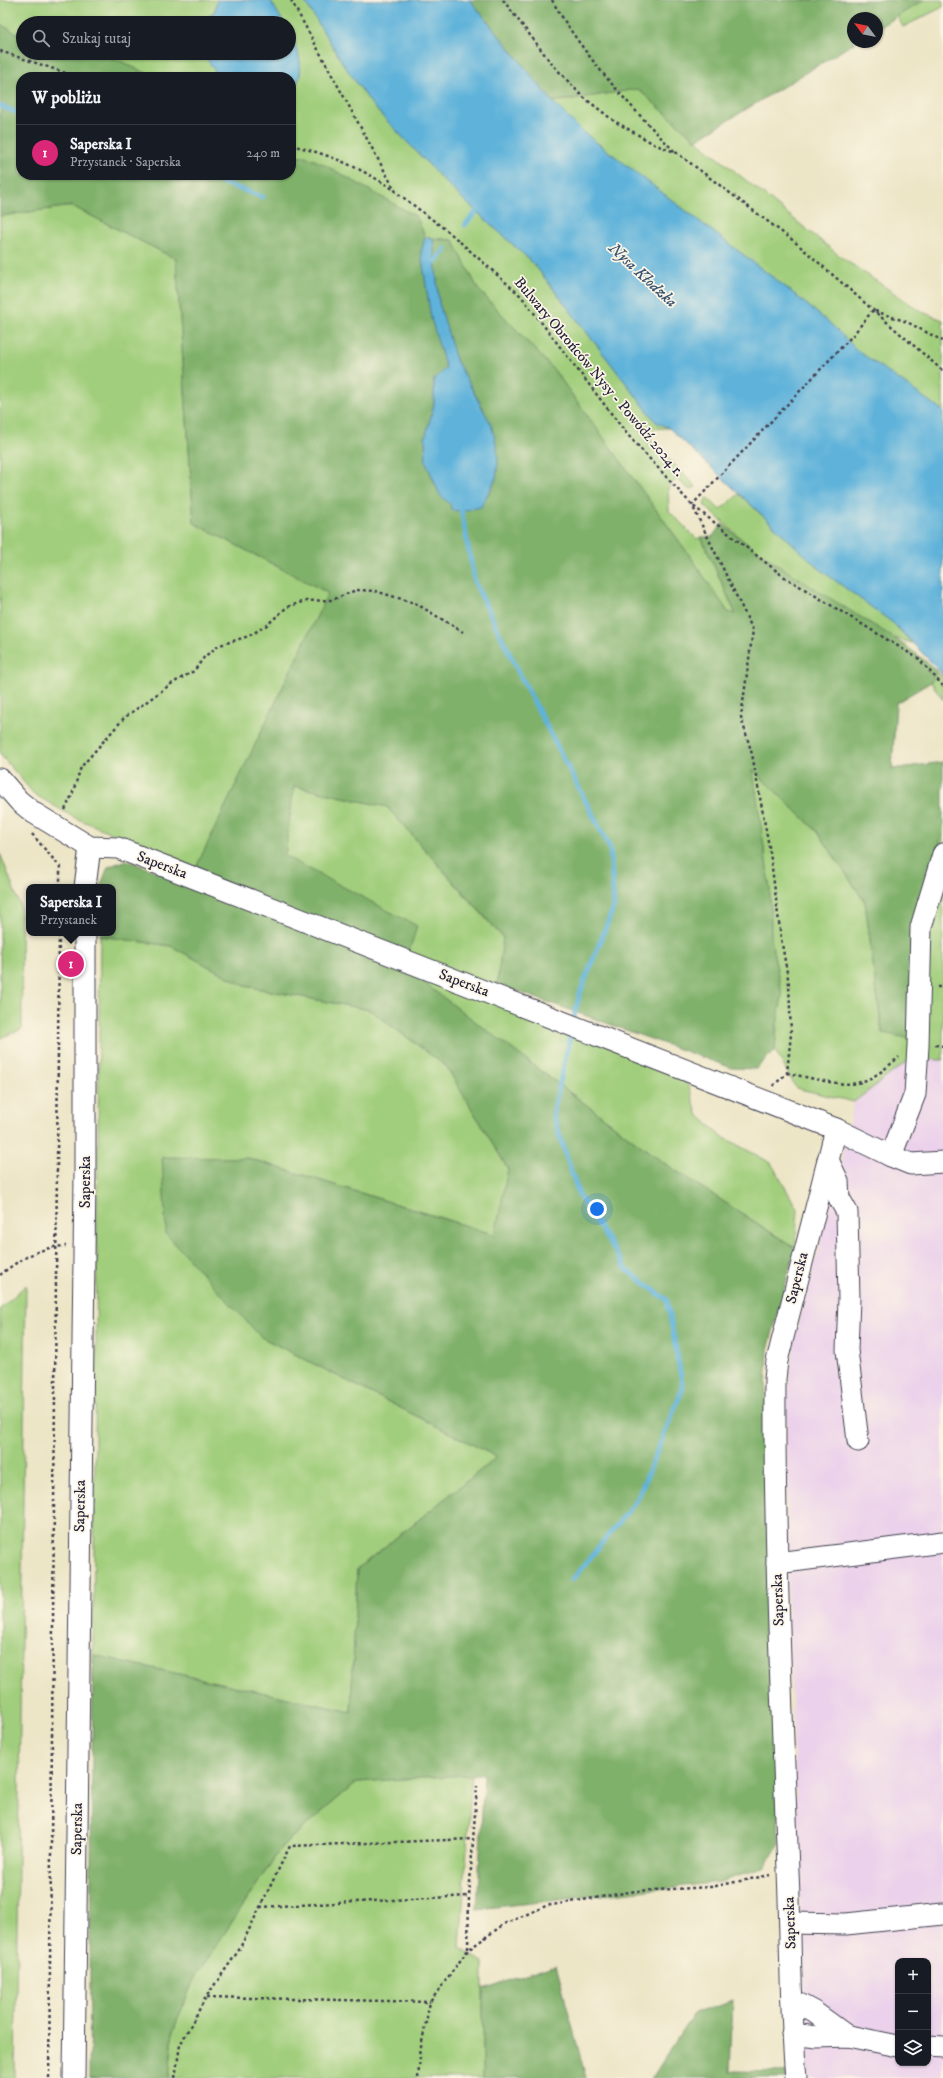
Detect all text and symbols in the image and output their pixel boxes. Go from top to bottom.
north arrow [847,12,883,48]
search box [16,16,296,60]
icon: search [30,27,52,49]
text: Szukaj tutaj [62,29,131,48]
text: W pobliżu [32,87,101,109]
text: Saperska I [70,135,132,154]
text: 1 [43,145,47,161]
text: 240 m [247,145,280,161]
text: Przystanek · Saperska [70,154,181,170]
water label: Nysa Kłodzka [604,238,681,312]
street label: Bulwary Obrońców Nysy - Powódź 2024 r. [510,273,688,481]
street label: Saperska [134,847,190,883]
popup [26,884,116,936]
text: Saperska I [40,893,102,912]
text: Przystanek [40,912,97,928]
pin: 1 [58,949,84,979]
street label: Saperska [436,965,492,1001]
street label: Saperska [76,1155,95,1208]
your location [587,1199,607,1219]
street label: Saperska [781,1250,813,1306]
street label: Saperska [70,1479,90,1532]
street label: Saperska [768,1573,788,1627]
street label: Saperska [67,1802,87,1855]
street label: Saperska [780,1896,800,1950]
map controls [895,1958,931,2066]
button: + [895,1958,931,1994]
button: − [895,1994,931,2030]
button: layers [895,2030,931,2066]

